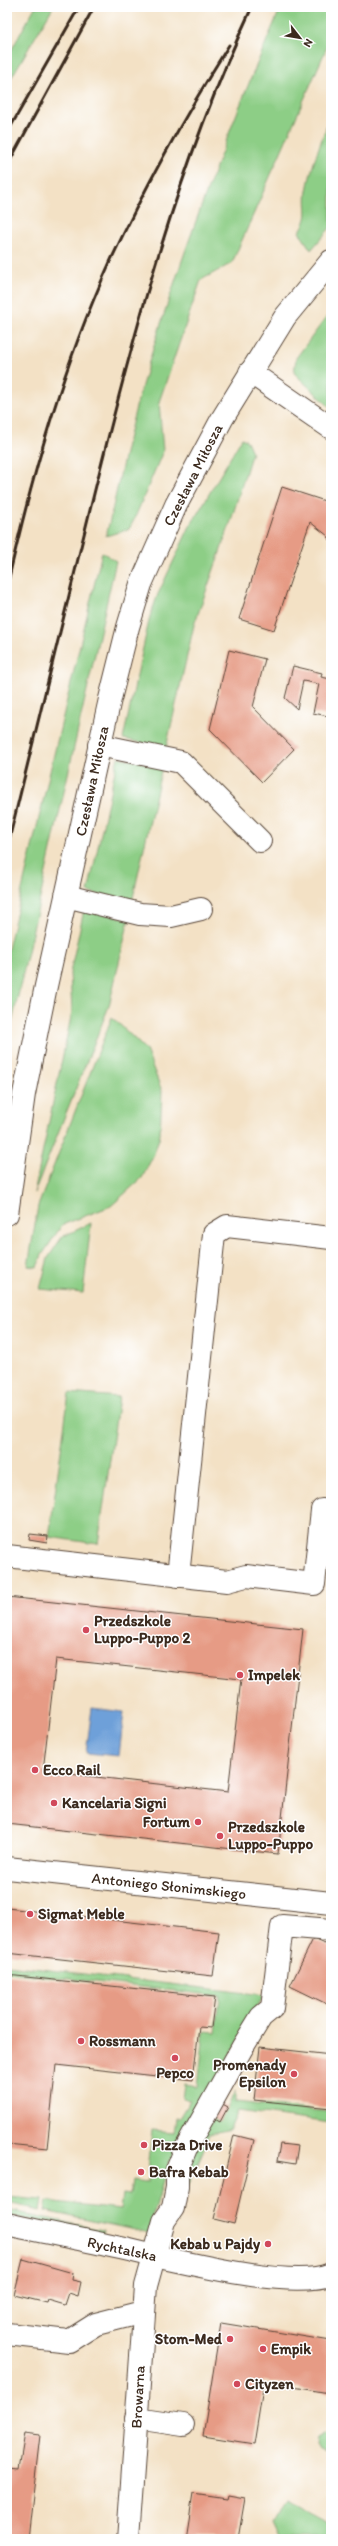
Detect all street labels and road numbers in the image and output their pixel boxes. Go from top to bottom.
street label: Czesława Miłosza [159,421,227,529]
street label: Czesława Miłosza [72,724,113,838]
street label: Antoniego Słonimskiego [91,1869,247,1903]
street label: Rychtalska [86,2233,159,2265]
street label: Browarna [127,2365,149,2429]

